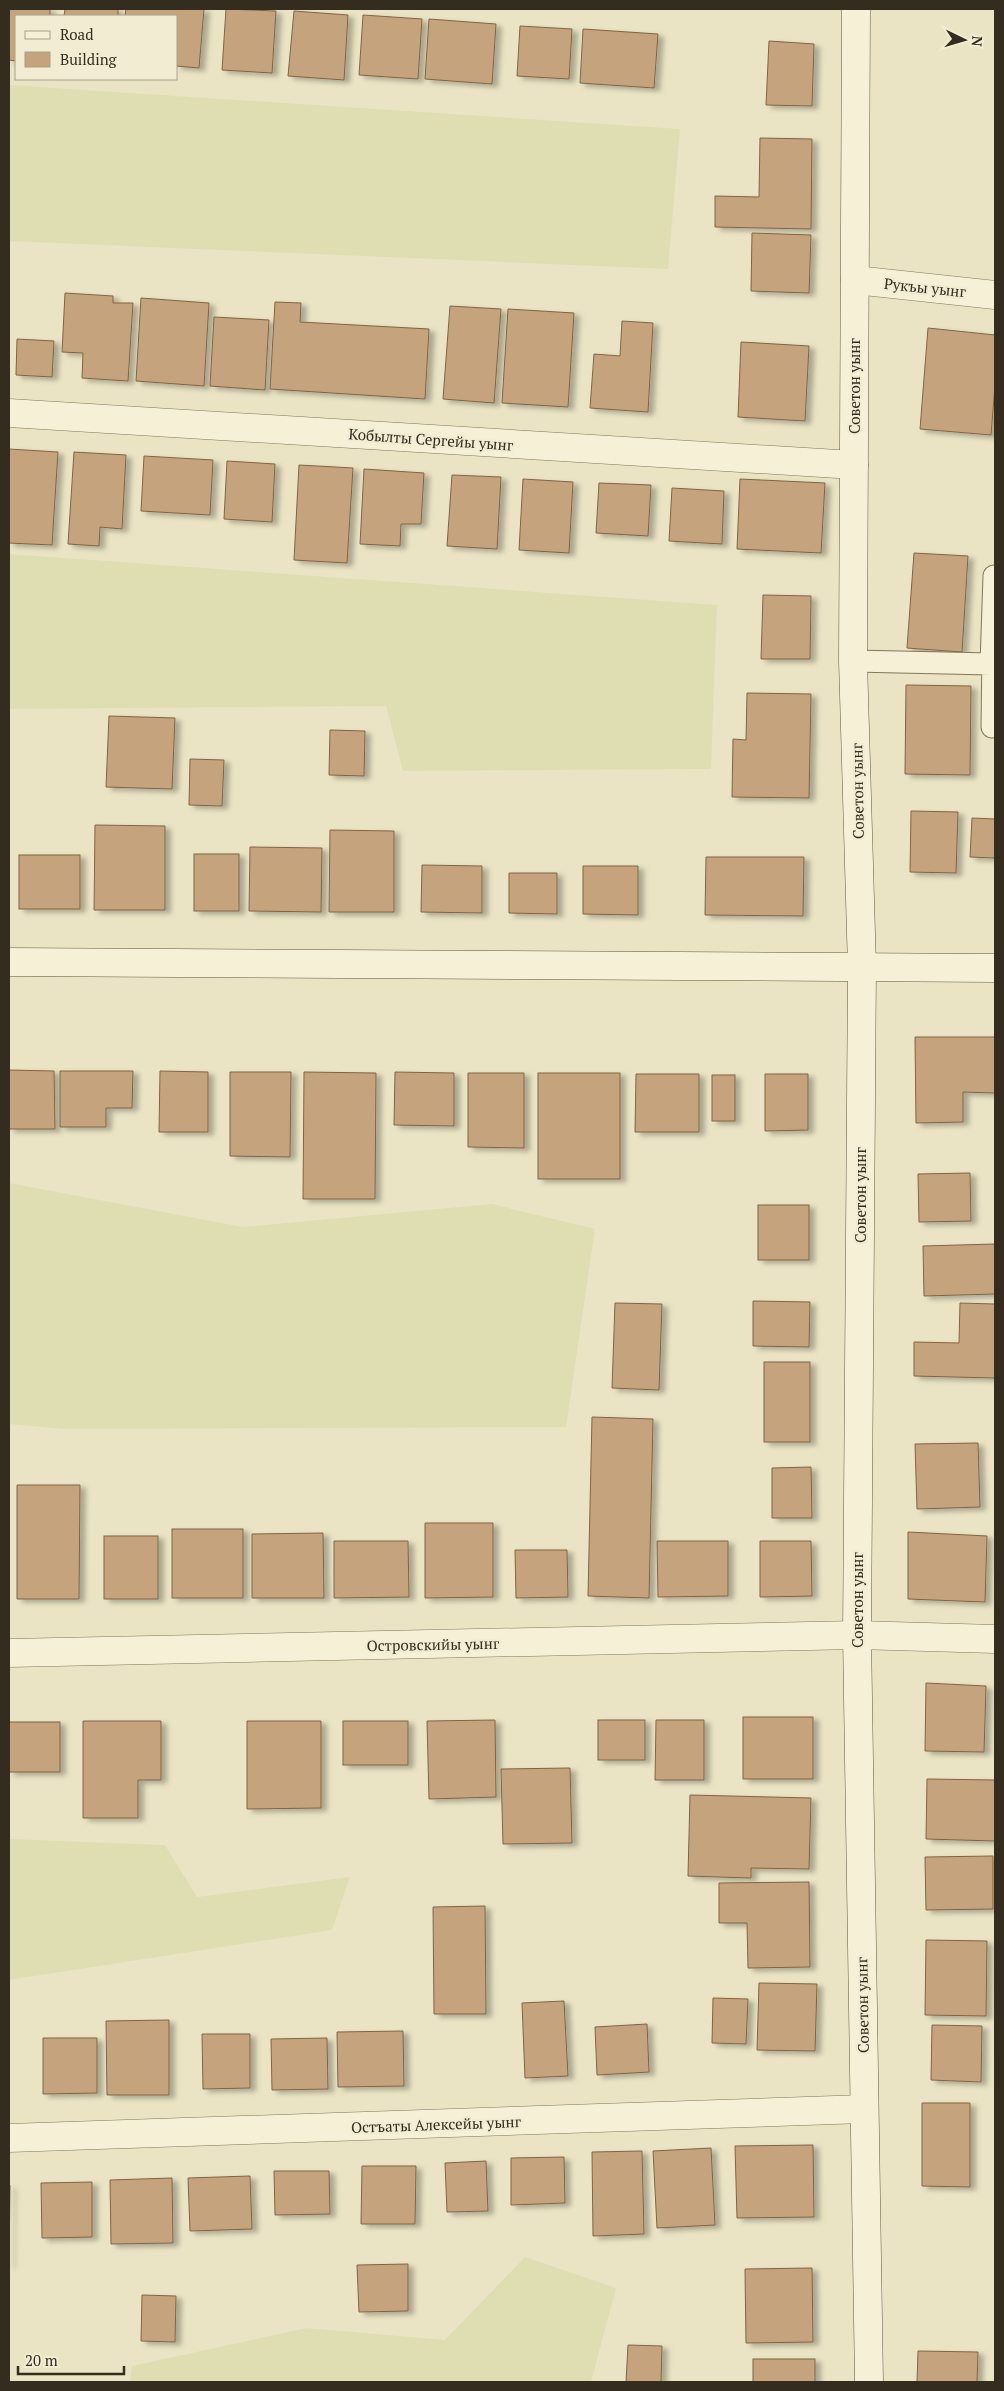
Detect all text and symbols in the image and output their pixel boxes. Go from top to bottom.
legend [15,15,178,80]
north arrow [939,15,989,65]
text: Road [60,24,93,44]
text: N [967,35,987,48]
text: Building [60,49,118,69]
street label: Рукъы уынг [883,273,968,301]
street label: Советон уынг [844,337,864,434]
street label: Кобылты Сергейы уынг [348,423,514,455]
street label: Советон уынг [846,742,868,839]
street label: Советон уынг [850,1146,870,1243]
street label: Советон уынг [847,1551,867,1648]
street label: Островскийы уынг [366,1633,500,1655]
street label: Советон уынг [851,1956,873,2053]
street label: Остъаты Алексейы уынг [351,2111,522,2137]
scale bar [18,2344,124,2376]
text: 20 m [25,2350,58,2370]

